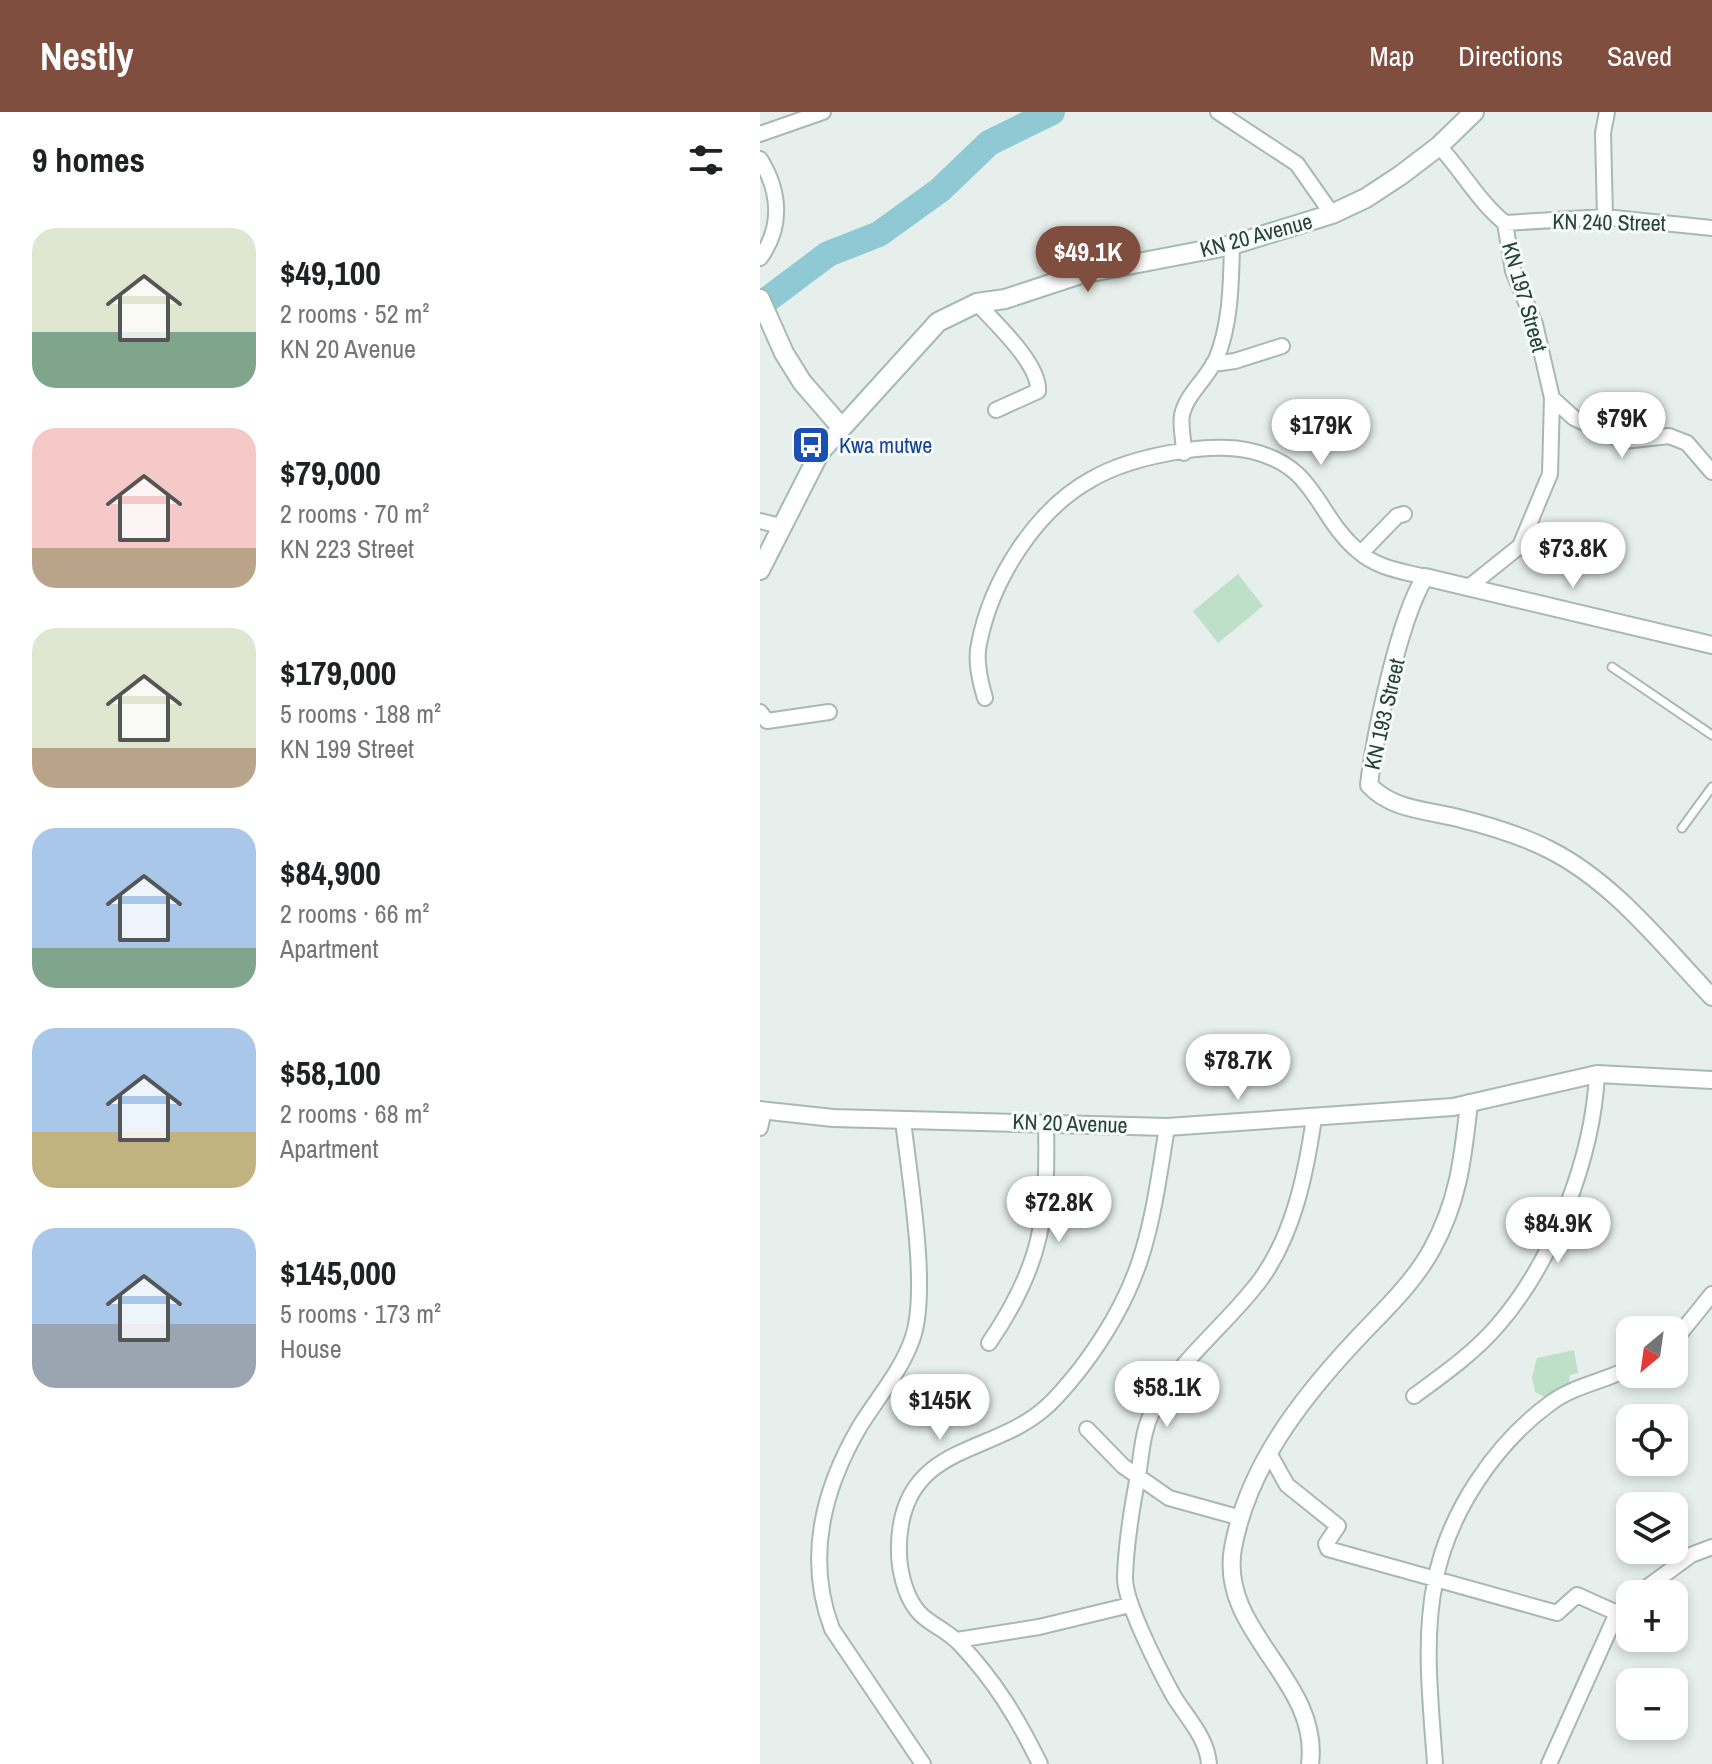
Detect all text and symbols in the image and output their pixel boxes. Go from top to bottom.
text: Nestly [40,31,134,82]
text: Map [1370,37,1414,75]
text: Directions [1458,37,1563,75]
text: Saved [1607,37,1672,75]
text: 9 homes [32,137,145,183]
icon: filters [684,138,728,182]
street label: KN 20 Avenue [1197,206,1315,264]
street label: KN 240 Street [1552,206,1666,238]
pin: $49.1K [1023,226,1153,294]
text: $49.1K [1054,234,1122,269]
street label: KN 197 Street [1495,238,1555,356]
text: $49,100 [280,250,381,296]
icon: home [96,260,192,356]
text: 2 rooms · 52 m² [280,296,429,331]
text: KN 20 Avenue [280,331,416,366]
pin: $79K [1575,392,1669,460]
pin: $179K [1265,399,1377,467]
text: $79K [1597,400,1647,435]
text: $179K [1290,407,1352,442]
bus stop icon: Kwa mutwe [790,424,832,466]
place label: Kwa mutwe [839,430,932,460]
text: $79,000 [280,450,381,496]
icon: home [96,460,192,556]
text: 2 rooms · 70 m² [280,496,429,531]
pin: $73.8K [1508,522,1638,590]
text: $73.8K [1539,530,1607,565]
text: KN 223 Street [280,531,414,566]
text: $179,000 [280,650,396,696]
street label: KN 193 Street [1357,655,1411,773]
icon: home [96,660,192,756]
text: 5 rooms · 188 m² [280,696,441,731]
text: KN 199 Street [280,731,414,766]
text: $84,900 [280,850,381,896]
icon: home [96,860,192,956]
text: 2 rooms · 66 m² [280,896,429,931]
text: Apartment [280,931,378,966]
pin: $78.7K [1173,1034,1303,1102]
text: $78.7K [1204,1042,1272,1077]
text: $58,100 [280,1050,381,1096]
icon: home [96,1060,192,1156]
text: 2 rooms · 68 m² [280,1096,429,1131]
street label: KN 20 Avenue [1012,1106,1128,1140]
text: Apartment [280,1131,378,1166]
pin: $72.8K [994,1176,1124,1244]
text: $72.8K [1025,1184,1093,1219]
pin: $84.9K [1493,1197,1623,1265]
text: $84.9K [1524,1205,1592,1240]
text: $145,000 [280,1250,396,1296]
icon: home [96,1260,192,1356]
text: 5 rooms · 173 m² [280,1296,441,1331]
north arrow [1616,1316,1688,1388]
map controls [1616,1316,1688,1740]
text: House [280,1331,342,1366]
pin: $58.1K [1102,1361,1232,1429]
text: $58.1K [1133,1369,1201,1404]
pin: $145K [884,1374,996,1442]
text: $145K [909,1382,971,1417]
button: locate [1616,1404,1688,1476]
button: layers [1616,1492,1688,1564]
button: + [1616,1580,1688,1652]
button: − [1616,1668,1688,1740]

